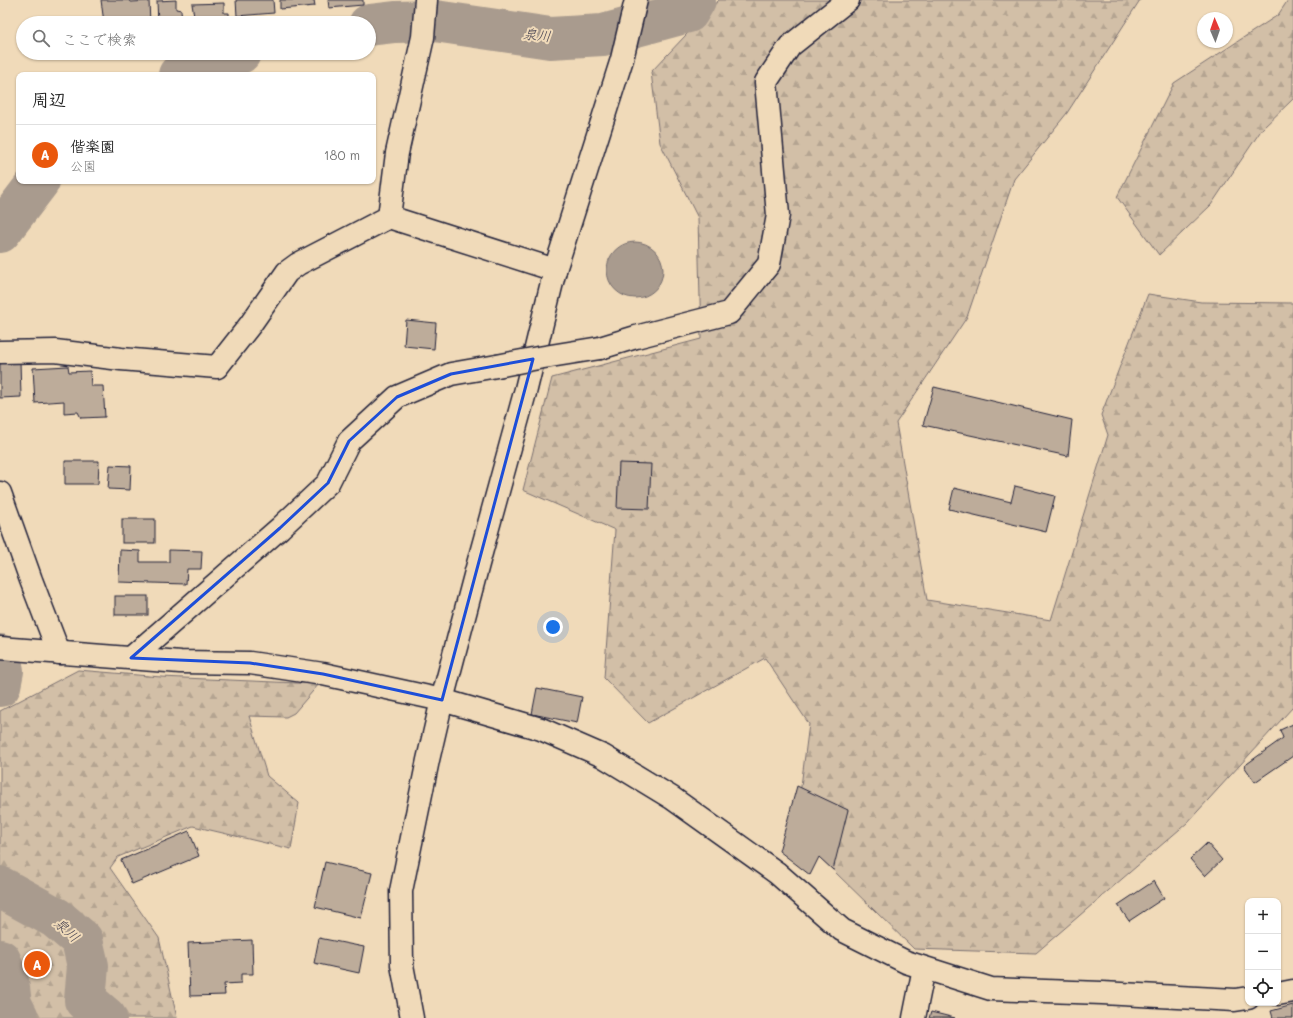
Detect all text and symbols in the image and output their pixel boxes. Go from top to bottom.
north arrow [1197,12,1233,48]
search box [16,16,376,60]
water label: 泉川 [522,24,552,45]
icon: search [30,27,52,49]
text: ここで検索 [62,29,137,49]
text: 周辺 [32,88,66,110]
text: 偕楽園 [70,136,115,156]
text: A [40,146,50,163]
text: 180 m [324,146,360,163]
text: 公園 [70,157,96,174]
your location [543,617,563,637]
map controls [1245,898,1281,1006]
button: + [1245,898,1281,934]
water label: 泉川 [51,913,84,946]
button: − [1245,934,1281,970]
pin: A [24,949,50,979]
button: locate [1245,970,1281,1006]

